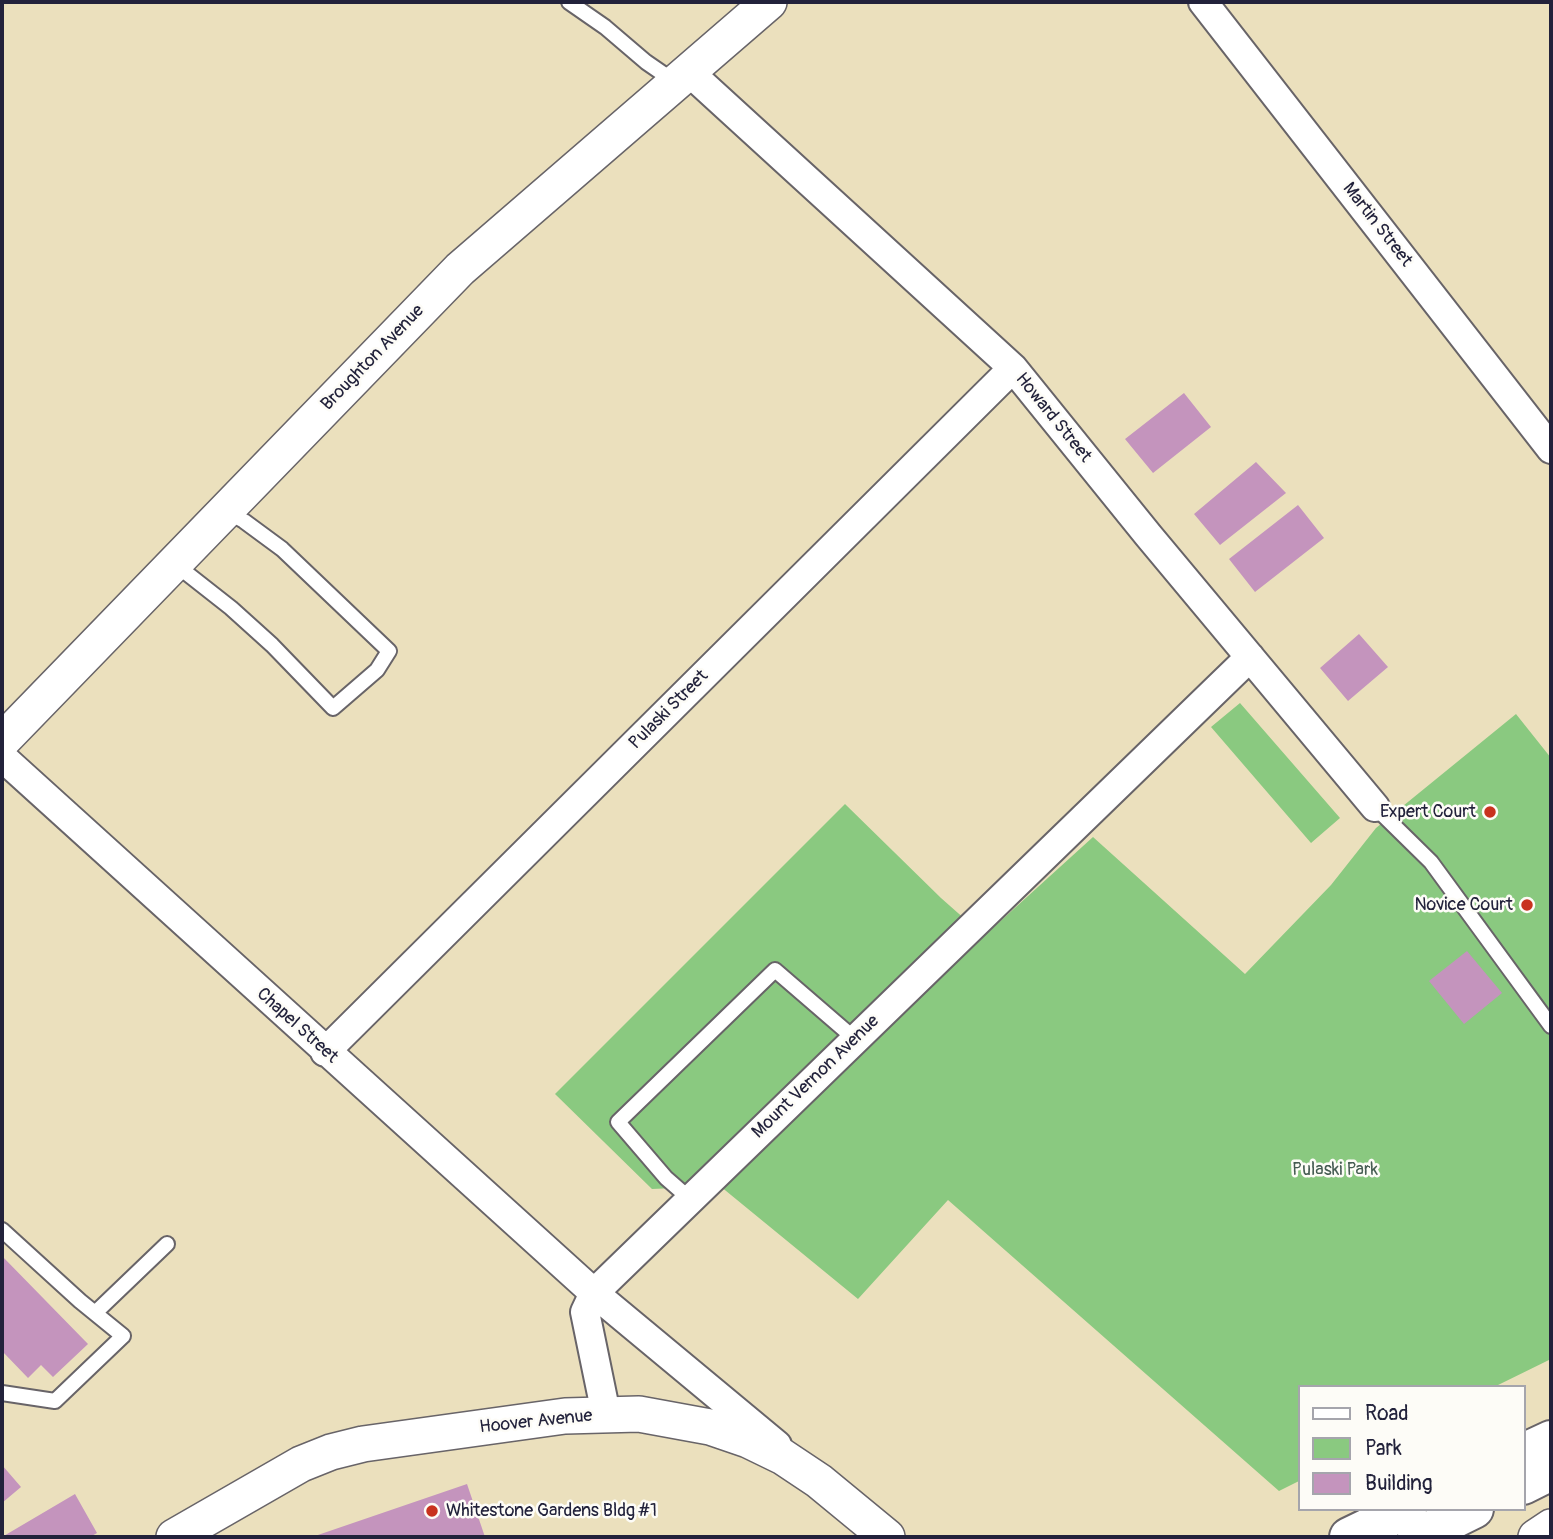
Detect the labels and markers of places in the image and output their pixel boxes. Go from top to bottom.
place label: Expert Court [1380,801,1476,823]
marker: Expert Court [1482,804,1498,820]
place label: Novice Court [1414,894,1513,916]
marker: Novice Court [1519,897,1535,913]
place label: Whitestone Gardens Bldg #1 [446,1500,657,1522]
marker: Whitestone Gardens Bldg #1 [424,1503,440,1519]

